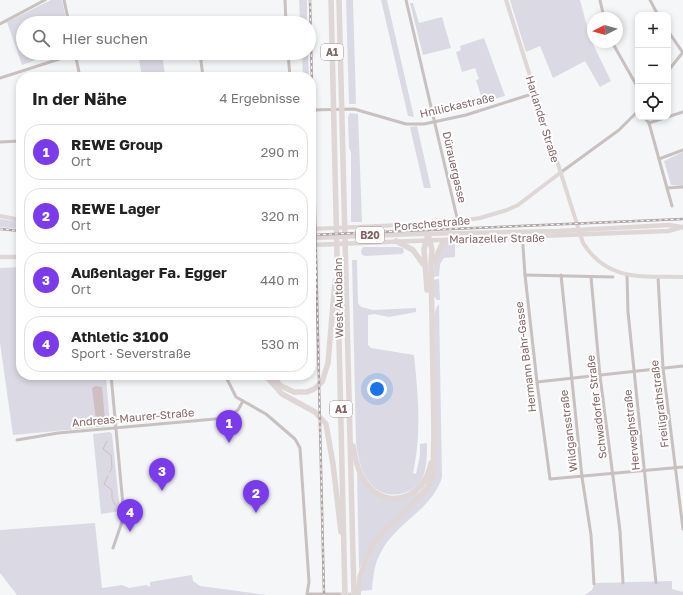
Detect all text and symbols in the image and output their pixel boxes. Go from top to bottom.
north arrow [587,12,623,48]
map controls [635,12,671,120]
button: + [635,12,671,48]
search box [16,16,316,60]
icon: search [30,27,52,49]
text: Hier suchen [62,29,148,47]
road number: A1 [321,44,343,60]
button: − [635,48,671,84]
street label: Harlander Straße [524,74,562,164]
button: locate [635,84,671,120]
text: In der Nähe [32,88,127,109]
text: 4 Ergebnisse [220,90,300,106]
street label: Hnilickastraße [418,90,496,120]
street label: Dürauergasse [440,130,470,204]
text: REWE Group [71,135,163,153]
text: 1 [43,144,49,160]
text: 290 m [261,144,299,160]
text: Ort [71,153,91,169]
text: REWE Lager [71,199,160,217]
text: 2 [42,208,50,224]
text: 320 m [261,208,299,224]
street label: Porschestraße [393,213,471,233]
text: Ort [71,217,91,233]
road number: B20 [356,227,384,243]
street label: Mariazeller Straße [449,231,545,245]
street label: West Autobahn [331,257,345,339]
text: Außenlager Fa. Egger [71,263,227,281]
text: 3 [42,272,50,288]
text: 440 m [260,272,299,288]
text: Ort [71,281,91,297]
street label: Hermann Bahr-Gasse [512,301,538,413]
text: Athletic 3100 [71,327,169,345]
text: 4 [42,336,50,352]
text: 530 m [261,336,299,352]
text: Sport · Severstraße [71,345,191,361]
street label: Schwadorfer Straße [583,355,609,459]
street label: Freiligrathstraße [647,359,671,449]
your location [367,379,387,399]
street label: Wildgansstraße [557,389,579,473]
street label: Herweghstraße [620,389,642,471]
road number: A1 [330,401,352,417]
street label: Andreas-Maurer-Straße [71,405,195,429]
pin: 1 [216,410,242,443]
pin: 3 [149,458,175,491]
pin: 2 [243,480,269,513]
pin: 4 [117,499,143,532]

